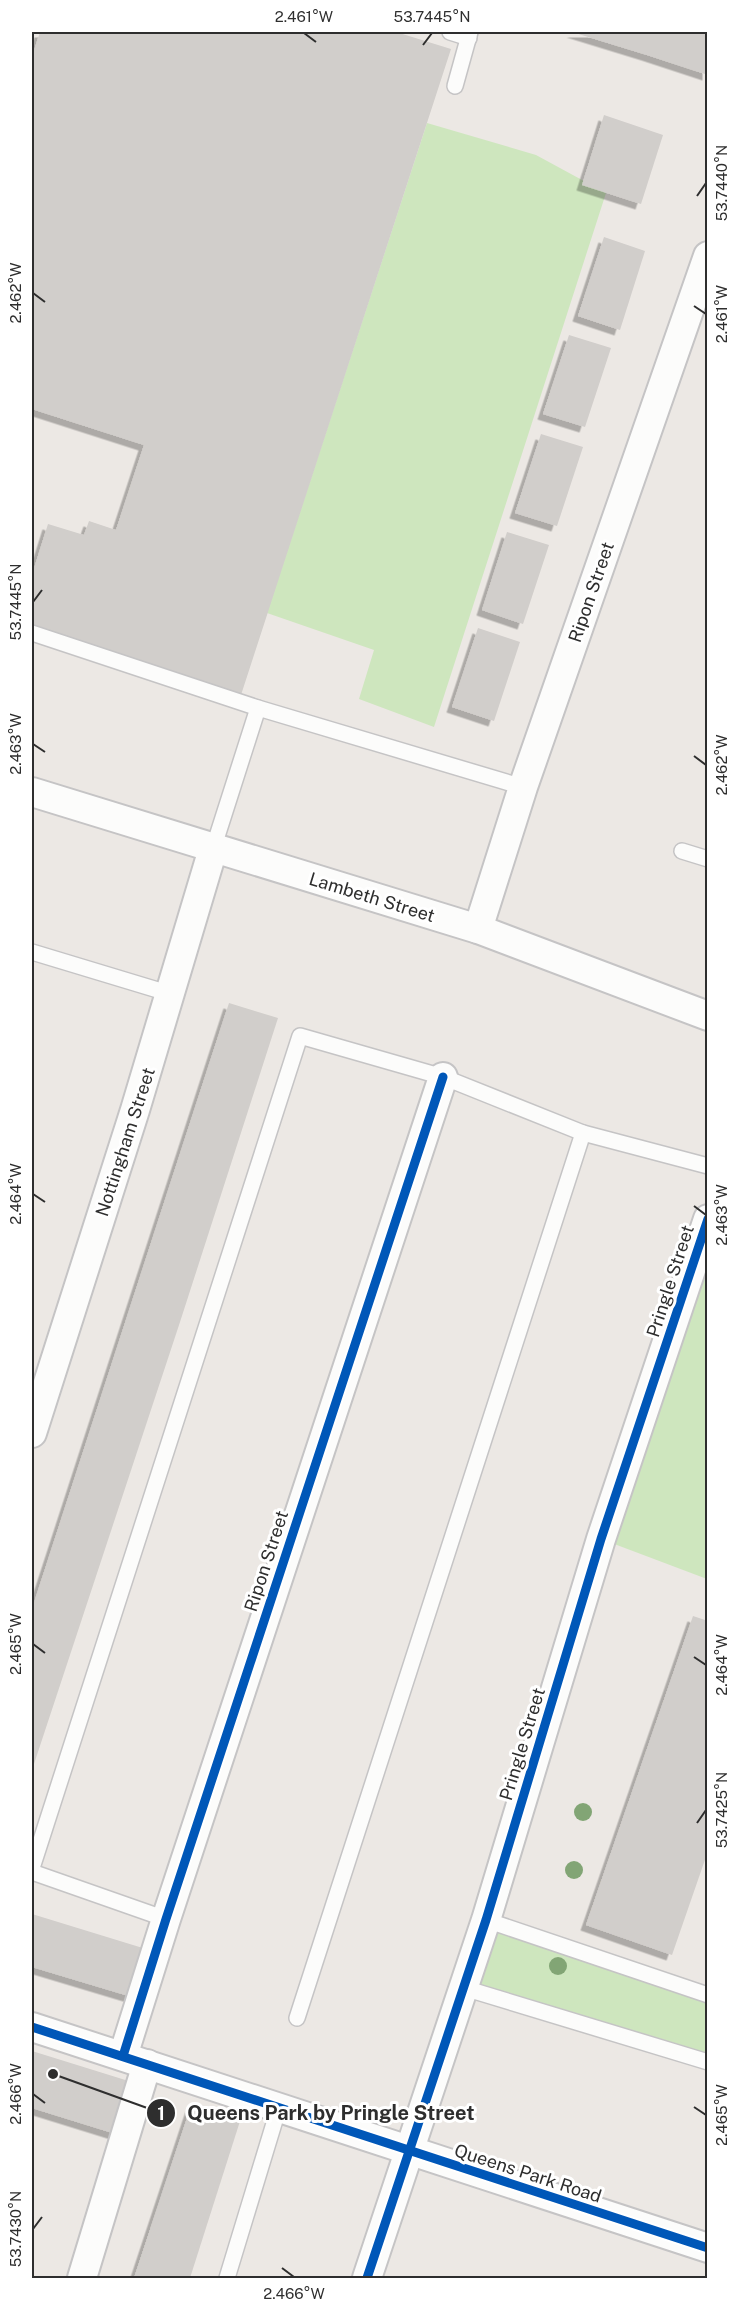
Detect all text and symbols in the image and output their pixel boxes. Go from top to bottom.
text: 2.461°W [275,8,333,25]
text: 53.7445°N [394,8,470,25]
text: 53.7440°N [713,145,730,221]
text: 2.462°W [7,262,24,324]
text: 2.461°W [713,285,730,343]
street label: Ripon Street [564,539,618,645]
text: 53.7445°N [7,564,24,640]
text: 2.463°W [7,713,24,775]
text: 2.462°W [713,734,730,796]
street label: Lambeth Street [307,868,437,926]
street label: Nottingham Street [91,1065,159,1219]
text: 2.464°W [7,1163,24,1225]
text: 2.463°W [713,1184,730,1246]
street label: Pringle Street [642,1222,698,1340]
street label: Ripon Street [240,1508,292,1614]
text: 2.465°W [7,1613,24,1675]
text: 2.464°W [713,1634,730,1696]
street label: Pringle Street [495,1685,549,1803]
text: 53.7425°N [713,1772,730,1848]
text: 2.466°W [7,2063,24,2125]
text: 2.465°W [713,2084,730,2146]
callout: Queens Park by Pringle Street [146,2094,487,2132]
text: Queens Park by Pringle Street [187,2101,475,2125]
text: 1 [157,2103,165,2124]
street label: Queens Park Road [452,2139,604,2207]
text: 53.7430°N [7,2191,24,2267]
text: 2.466°W [263,2285,325,2302]

